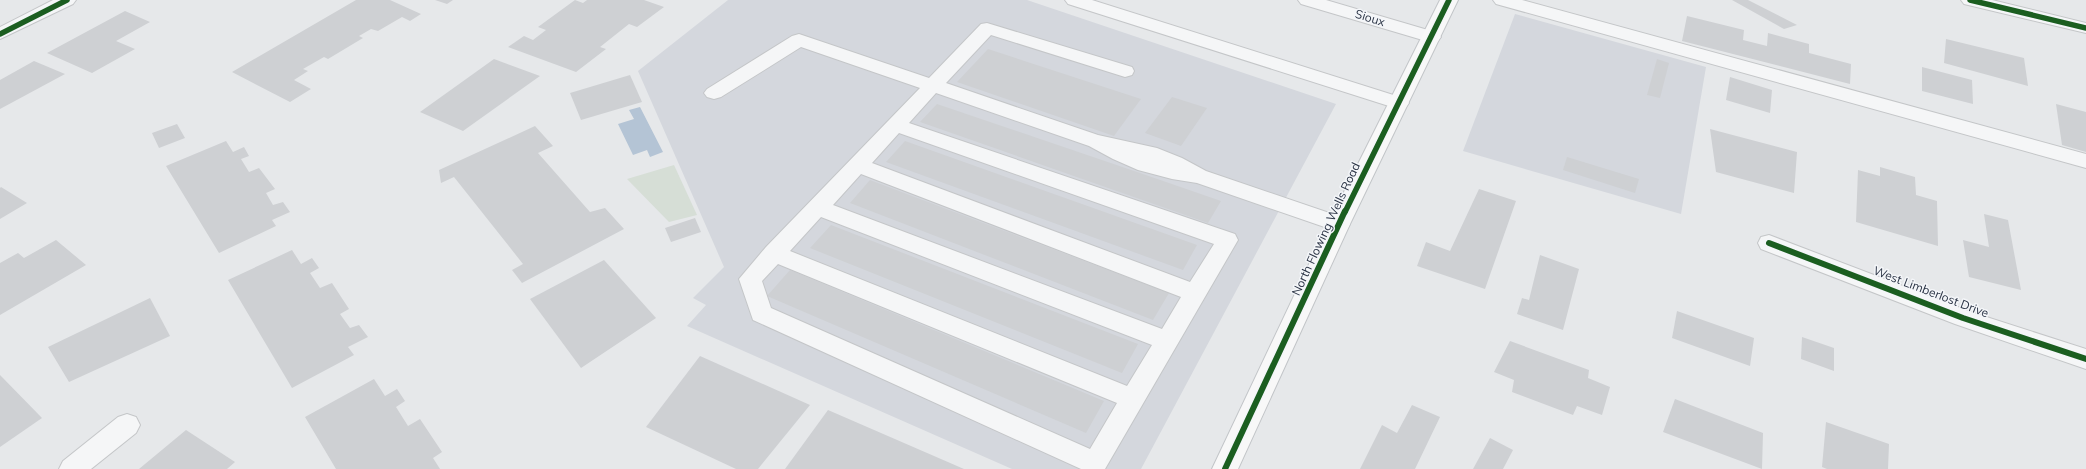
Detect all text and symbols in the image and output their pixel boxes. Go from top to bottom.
street label: Sioux [1353,6,1387,29]
street label: North Flowing Wells Road [1288,160,1363,298]
street label: West Limberlost Drive [1871,263,1991,320]

